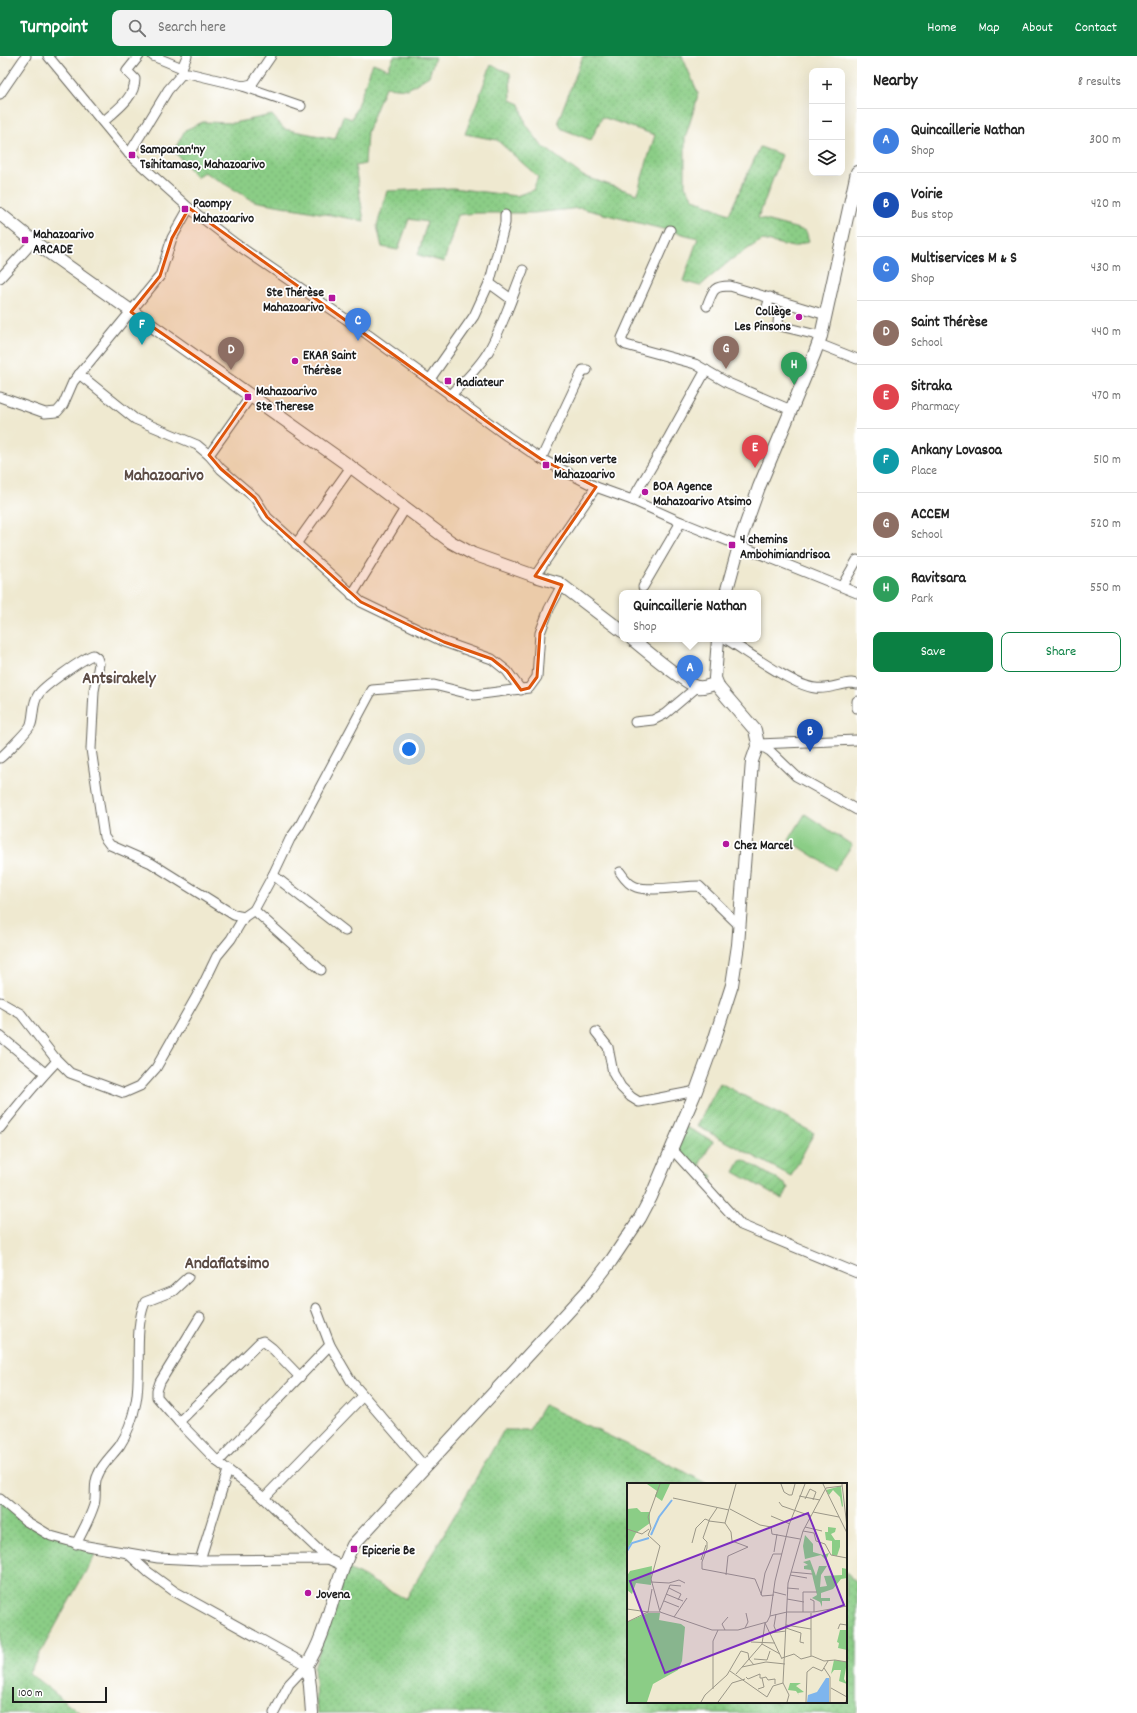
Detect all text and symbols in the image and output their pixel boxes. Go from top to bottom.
search box [112,10,392,46]
text: Turnpoint [20,15,88,42]
icon: search [126,17,148,39]
text: Search here [158,17,226,39]
text: Home [927,18,956,38]
text: Map [978,18,1000,38]
text: About [1022,18,1053,38]
text: Contact [1075,18,1117,38]
map controls [809,68,845,176]
button: + [809,68,845,104]
text: Nearby [873,70,917,94]
text: 8 results [1078,73,1121,92]
button: − [809,104,845,140]
text: Quincaillerie Nathan [911,120,1025,142]
text: A [882,131,890,150]
text: 300 m [1089,131,1121,150]
button: layers [809,140,845,176]
place label: Sampanan'ny Tsihitamaso, Mahazoarivo [140,141,265,175]
text: Shop [911,142,934,161]
marker: Sampanan'ny Tsihitamaso, Mahazoarivo [127,150,137,160]
text: Voirie [911,184,943,206]
place label: Paompy Mahazoarivo [193,195,254,229]
text: B [883,195,889,214]
text: 420 m [1091,195,1121,214]
marker: Paompy Mahazoarivo [180,204,190,214]
text: Bus stop [911,206,953,225]
place label: Mahazoarivo ARCADE [33,226,94,260]
marker: Mahazoarivo ARCADE [20,235,30,245]
text: Multiservices M & S [911,248,1017,270]
text: C [883,259,889,278]
text: 430 m [1091,259,1121,278]
text: Shop [911,270,934,289]
place label: Ste Thérèse Mahazoarivo [263,284,324,318]
marker: Ste Thérèse Mahazoarivo [327,293,337,303]
place label: Collège Les Pinsons [734,303,792,337]
pin: C [345,308,371,341]
pin: F [129,312,155,345]
marker: Collège Les Pinsons [794,312,804,322]
text: Saint Thérèse [911,312,988,334]
text: D [883,323,889,342]
text: 440 m [1091,323,1121,342]
text: School [911,334,943,353]
pin: G [713,336,739,369]
pin: D [218,337,244,370]
place label: EKAR Saint Thérèse [303,347,357,381]
pin: H [781,352,807,385]
marker: EKAR Saint Thérèse [290,356,300,366]
place label: Radiateur [456,374,505,393]
marker: Radiateur [443,376,453,386]
text: Sitraka [911,376,952,398]
place label: Mahazoarivo Ste Therese [256,383,317,417]
text: E [883,387,889,406]
text: 470 m [1092,387,1121,406]
marker: Mahazoarivo Ste Therese [243,392,253,402]
text: Pharmacy [911,398,959,417]
pin: E [742,435,768,468]
text: Ankany Lovasoa [911,440,1002,462]
place label: Maison verte Mahazoarivo [554,451,617,485]
text: F [883,451,889,470]
text: 510 m [1093,451,1121,470]
marker: Maison verte Mahazoarivo [541,460,551,470]
text: Place [911,462,937,481]
district label: Mahazoarivo [124,465,204,489]
place label: BOA Agence Mahazoarivo Atsimo [653,478,752,512]
marker: BOA Agence Mahazoarivo Atsimo [640,487,650,497]
text: ACCEM [911,504,950,526]
text: G [883,515,889,534]
text: 520 m [1090,515,1121,534]
text: School [911,526,943,545]
place label: 4 chemins Ambohimiandrisoa [740,531,831,565]
marker: 4 chemins Ambohimiandrisoa [727,540,737,550]
text: Ravitsara [911,568,966,590]
text: H [883,579,889,598]
text: 550 m [1090,579,1121,598]
popup [619,590,761,642]
text: Park [911,590,933,609]
text: Quincaillerie Nathan [633,596,747,618]
text: Shop [633,618,657,637]
button: Save [873,632,993,672]
button: Share [1001,632,1121,672]
pin: A [677,655,703,688]
district label: Antsirakely [82,668,157,692]
pin: B [797,719,823,752]
your location [399,739,419,759]
place label: Chez Marcel [734,837,793,856]
marker: Chez Marcel [721,839,731,849]
district label: Andafiatsimo [185,1253,270,1277]
inset map [627,1483,847,1703]
place label: Epicerie Be [362,1542,415,1561]
marker: Epicerie Be [349,1544,359,1554]
place label: Jovena [316,1586,351,1605]
marker: Jovena [303,1588,313,1598]
scale bar [12,1685,107,1704]
text: 100 m [18,1686,42,1702]

